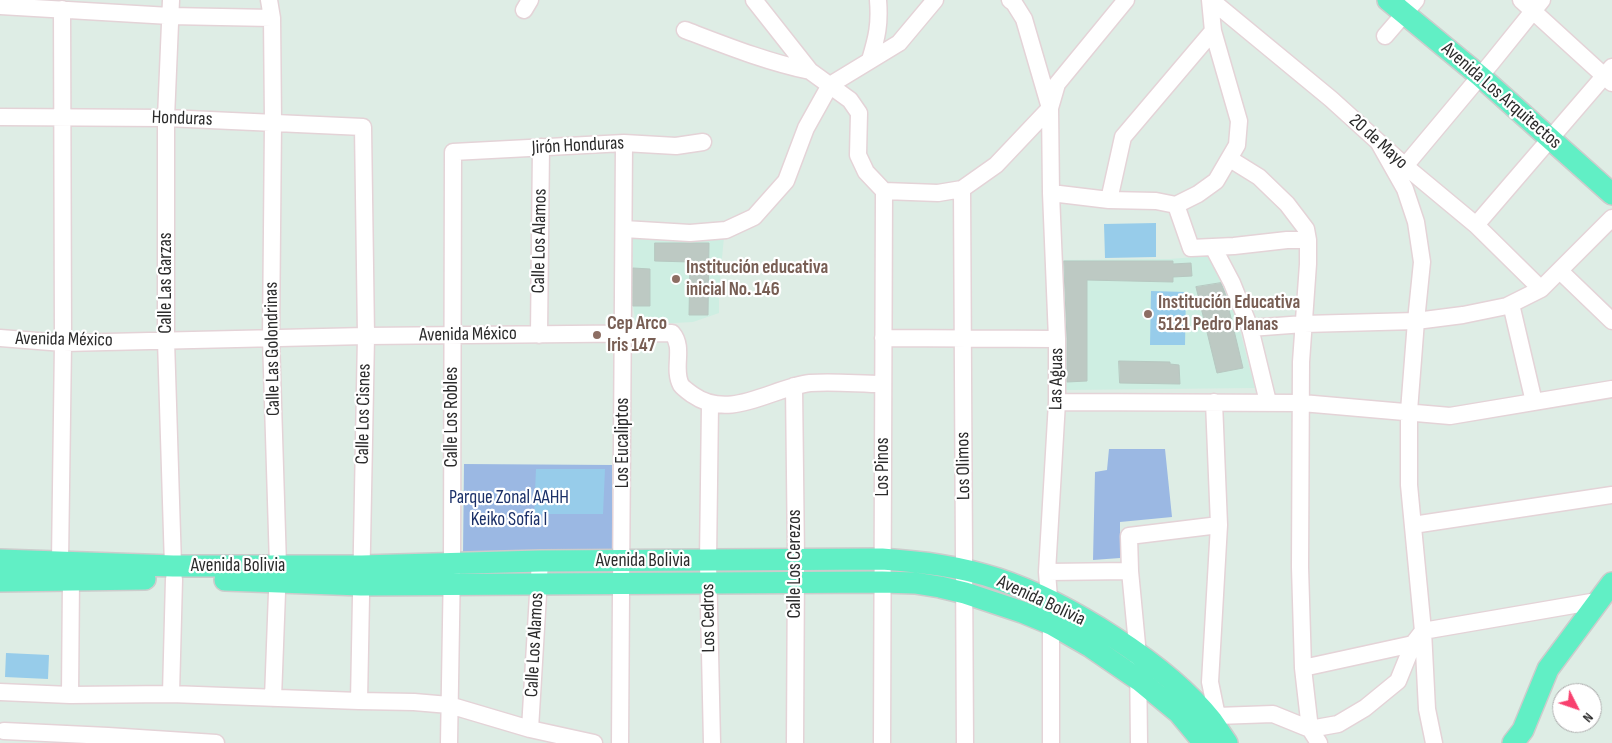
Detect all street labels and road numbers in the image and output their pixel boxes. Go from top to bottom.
street label: Avenida Los Arquitectos [1436,38,1566,154]
street label: Honduras [151,107,213,131]
street label: 20 de Mayo [1344,110,1412,174]
street label: Jirón Honduras [531,132,625,160]
street label: Calle Los Alamos [528,189,552,293]
street label: Calle Las Garzas [155,232,177,334]
street label: Calle Las Golondrinas [260,282,286,416]
street label: Avenida México [419,323,517,347]
street label: Avenida México [15,328,113,352]
street label: Las Aguas [1045,348,1069,410]
street label: Calle Los Cisnes [352,363,376,465]
street label: Calle Los Robles [441,367,463,467]
street label: Los Eucaliptos [612,398,634,488]
street label: Los Olimos [952,432,976,500]
street label: Los Pinos [872,438,894,496]
street label: Calle Los Cerezos [784,509,806,619]
street label: Avenida Bolivia [596,550,690,572]
street label: Avenida Bolivia [191,555,285,577]
street label: Avenida Bolivia [993,571,1089,631]
street label: Los Cedros [697,583,721,653]
street label: Calle Los Alamos [521,592,549,698]

